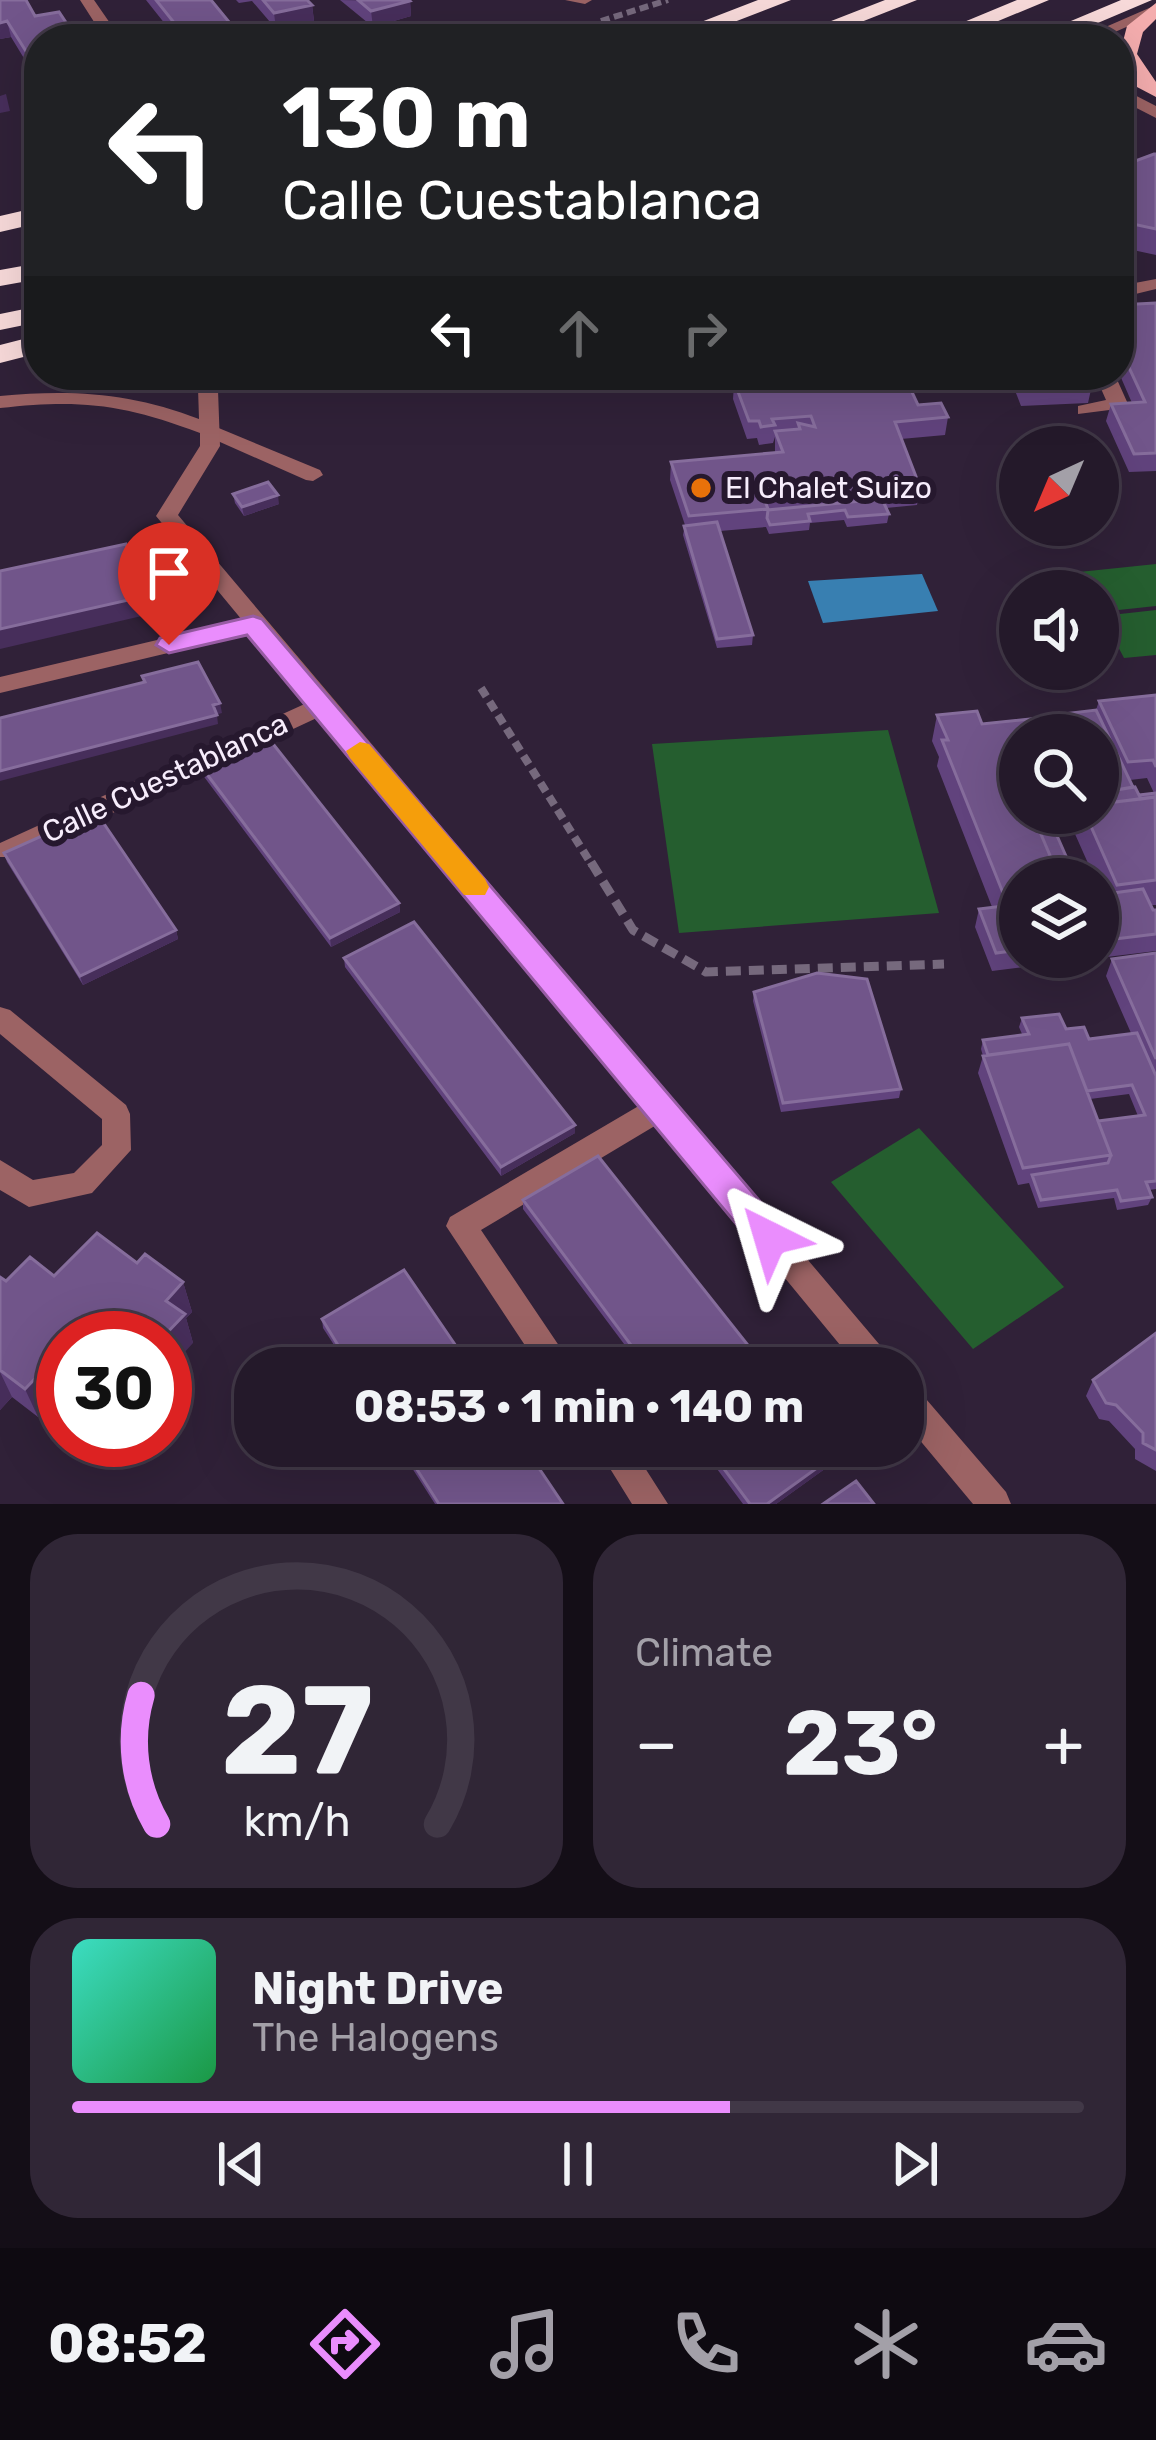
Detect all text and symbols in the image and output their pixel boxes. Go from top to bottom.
text: 130 m [282,68,531,168]
icon: left [84,72,240,228]
text: Calle Cuestablanca [282,169,762,233]
icon: left [420,300,486,366]
icon: ahead [546,300,612,366]
icon: right [672,300,738,366]
north arrow [999,426,1119,546]
map controls [999,426,1119,978]
place label: El Chalet Suizo [725,470,932,506]
marker: El Chalet Suizo [688,475,714,501]
pin [118,522,220,645]
icon: arrive [136,540,202,606]
button: sound [999,570,1119,690]
street label: Calle Cuestablanca [37,705,293,851]
button: search [999,714,1119,834]
button: layers [999,858,1119,978]
position arrow [707,1175,833,1301]
speed limit sign: 30 [36,1311,192,1467]
text: 08:53 · 1 min · 140 m [354,1380,804,1433]
text: Climate [635,1630,773,1676]
text: 27 [220,1656,373,1804]
text: 23° [783,1690,938,1797]
text: − [635,1704,678,1783]
text: + [1043,1704,1084,1783]
text: km/h [243,1796,350,1847]
text: Night Drive [252,1962,504,2015]
text: The Halogens [252,2015,499,2061]
icon: previous [208,2131,274,2197]
icon: pause [545,2131,611,2197]
icon: next [882,2131,948,2197]
icon: directions [303,2302,387,2386]
icon: music [483,2302,567,2386]
icon: phone [664,2302,748,2386]
icon: climate [844,2302,928,2386]
icon: car [1024,2302,1108,2386]
text: 08:52 [48,2312,207,2376]

